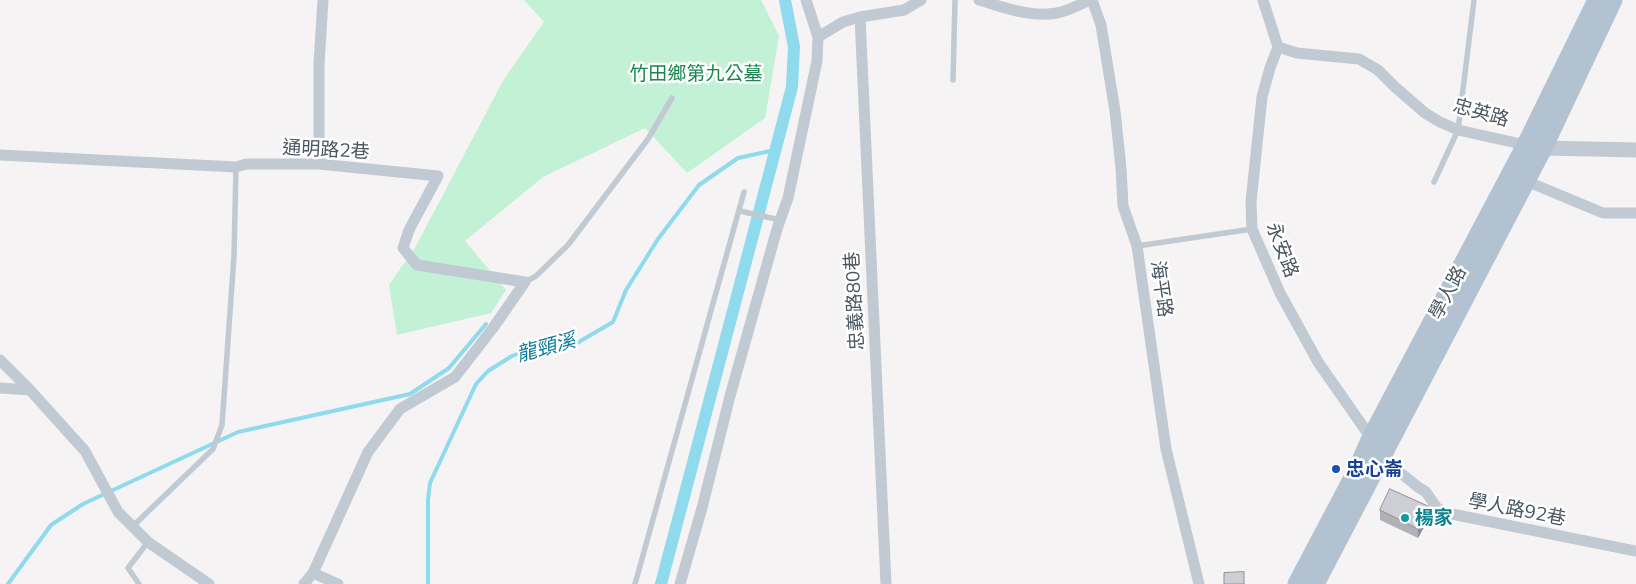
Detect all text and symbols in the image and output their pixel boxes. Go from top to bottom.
park label: 竹田鄉第九公墓 [630,63,762,85]
street label: 忠英路 [1450,94,1512,132]
street label: 通明路2巷 [282,136,370,164]
street label: 永安路 [1261,219,1303,281]
street label: 忠義路80巷 [841,251,869,351]
street label: 海平路 [1146,259,1176,319]
street label: 學人路 [1425,262,1471,324]
water label: 龍頸溪 [514,329,578,367]
place label: 忠心崙 [1346,458,1403,480]
marker: 忠心崙 [1330,463,1342,475]
street label: 學人路92巷 [1466,489,1568,531]
place label: 楊家 [1415,507,1453,529]
marker: 楊家 [1399,512,1411,524]

